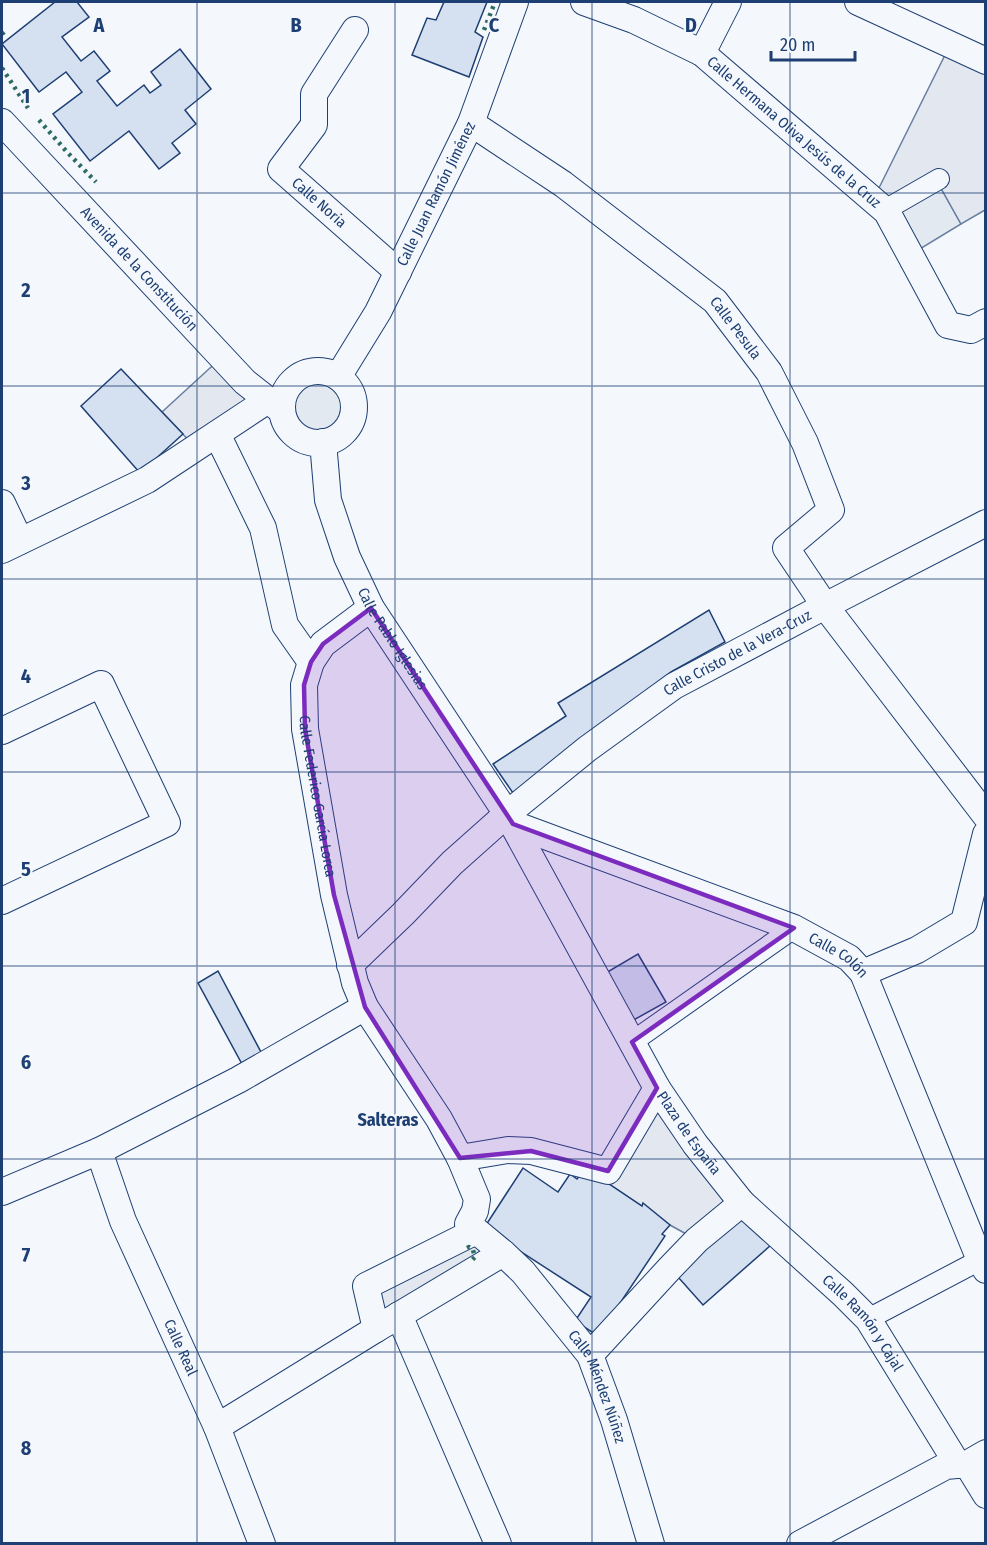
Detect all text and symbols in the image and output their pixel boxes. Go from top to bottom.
text: A [93,13,106,37]
text: B [290,13,302,37]
text: C [489,13,500,37]
text: D [685,13,697,37]
scale bar [771,24,855,62]
text: 20 m [780,34,815,56]
street label: Calle Hermana Oliva Jesús de la Cruz [703,52,885,212]
text: 1 [22,84,30,108]
street label: Calle Juan Ramón Jiménez [393,119,479,269]
street label: Calle Noria [288,174,350,232]
street label: Avenida de la Constitución [77,203,202,335]
text: 2 [20,278,31,302]
street label: Calle Pesula [706,293,765,363]
text: 3 [20,471,31,495]
street label: Calle Pablo Iglesias [354,585,431,693]
street label: Calle Cristo de la Vera-Cruz [660,606,814,700]
text: 4 [21,664,31,688]
street label: Calle Federico García Lorca [296,715,340,878]
text: 5 [21,857,31,881]
street label: Calle Colón [806,929,872,982]
text: 6 [21,1050,31,1074]
street label: Plaza de España [653,1088,725,1178]
district label: Salteras [358,1109,419,1131]
text: 7 [22,1243,31,1267]
street label: Calle Ramón y Cajal [819,1271,907,1374]
street label: Calle Real [160,1316,201,1378]
street label: Calle Méndez Núñez [564,1326,629,1445]
text: 8 [21,1436,32,1460]

